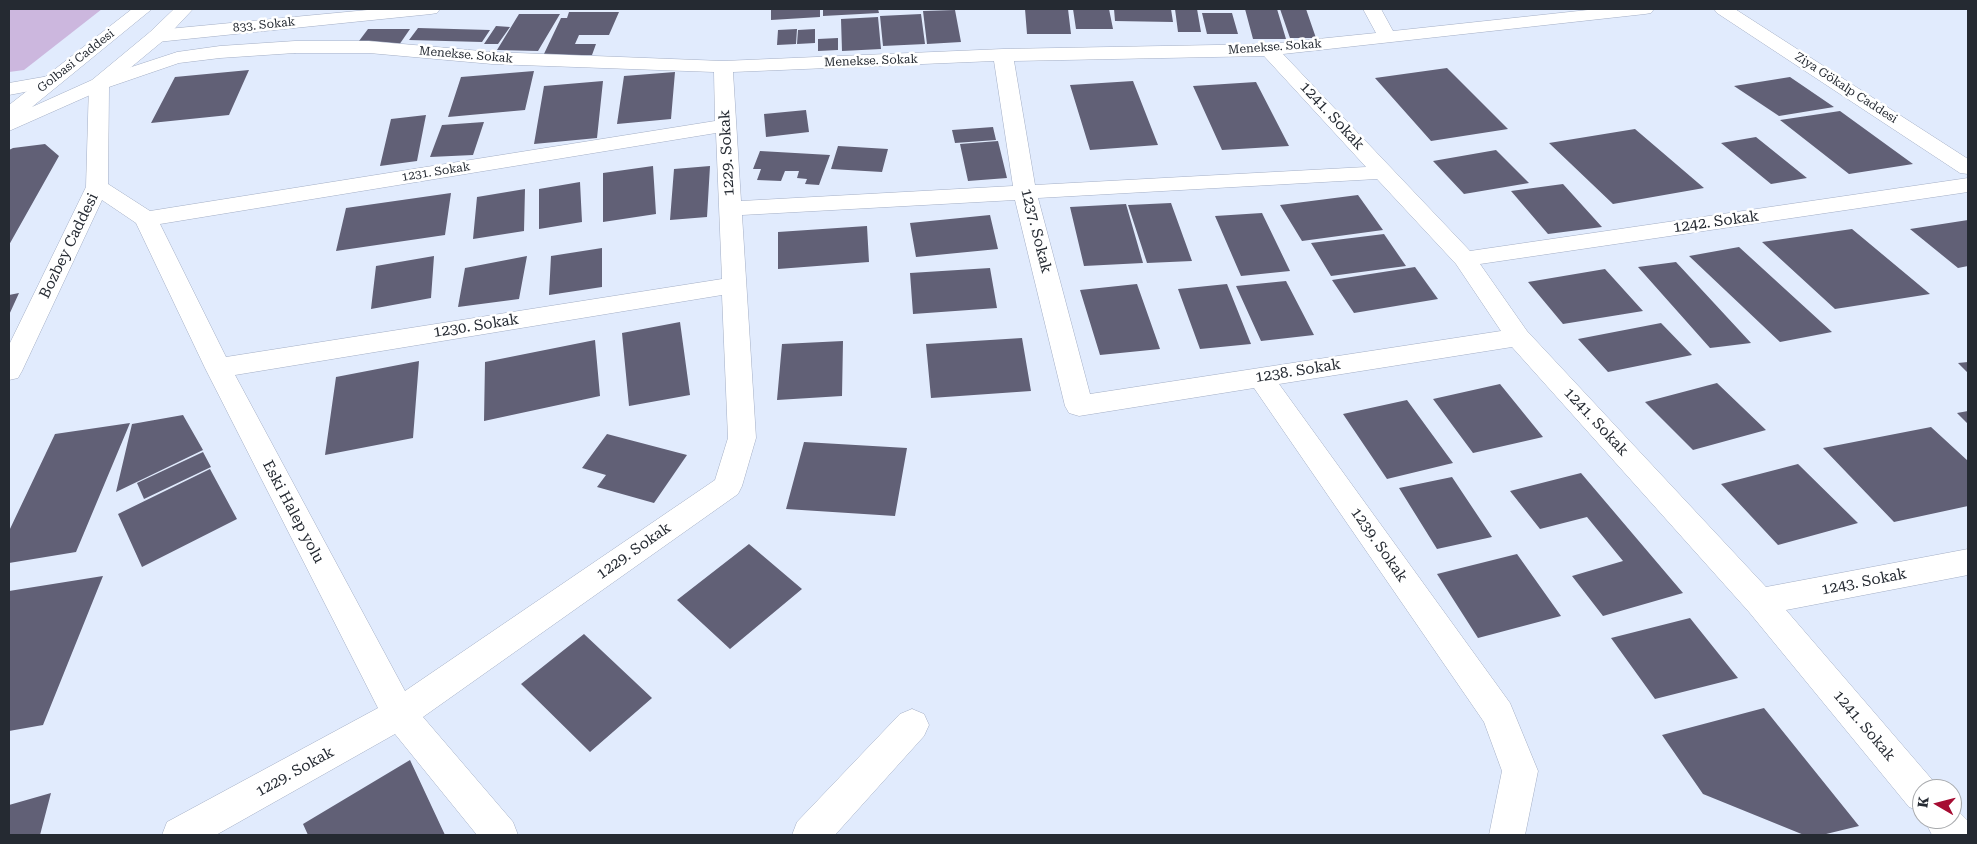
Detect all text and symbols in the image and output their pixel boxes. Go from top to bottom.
street label: 833. Sokak [232,15,296,35]
street label: Golbasi Caddesi [35,26,117,96]
street label: Menekse. Sokak [1228,37,1322,57]
street label: Menekse. Sokak [419,44,513,66]
street label: Ziya Gökalp Caddesi [1792,49,1900,127]
street label: Menekse. Sokak [824,52,918,70]
street label: 1241. Sokak [1296,78,1368,154]
street label: 1229. Sokak [716,109,738,197]
street label: 1231. Sokak [401,159,471,185]
street label: 1237. Sokak [1017,187,1055,275]
street label: Bozbey Caddesi [36,190,102,302]
street label: 1242. Sokak [1672,207,1760,237]
street label: 1230. Sokak [432,310,520,342]
street label: 1238. Sokak [1254,355,1342,387]
street label: 1241. Sokak [1560,384,1632,460]
street label: Eski Halep yolu [258,458,328,566]
street label: 1239. Sokak [1347,504,1411,586]
street label: 1229. Sokak [593,519,675,583]
street label: 1243. Sokak [1820,565,1908,599]
street label: 1241. Sokak [1829,687,1899,765]
street label: 1229. Sokak [253,743,337,801]
north arrow [1912,779,1962,829]
text: K [1914,795,1932,809]

